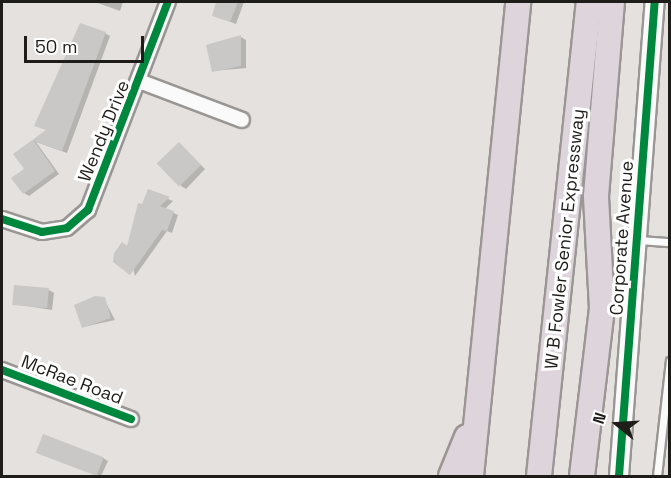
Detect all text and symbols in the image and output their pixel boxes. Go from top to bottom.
scale bar [27,24,147,62]
text: 50 m [35,35,77,58]
street label: Wendy Drive [74,77,134,185]
street label: W B Fowler Senior Expressway [541,108,589,370]
street label: Corporate Avenue [606,160,638,316]
street label: McRae Road [18,351,126,409]
north arrow [587,394,647,454]
text: N [588,410,611,427]

